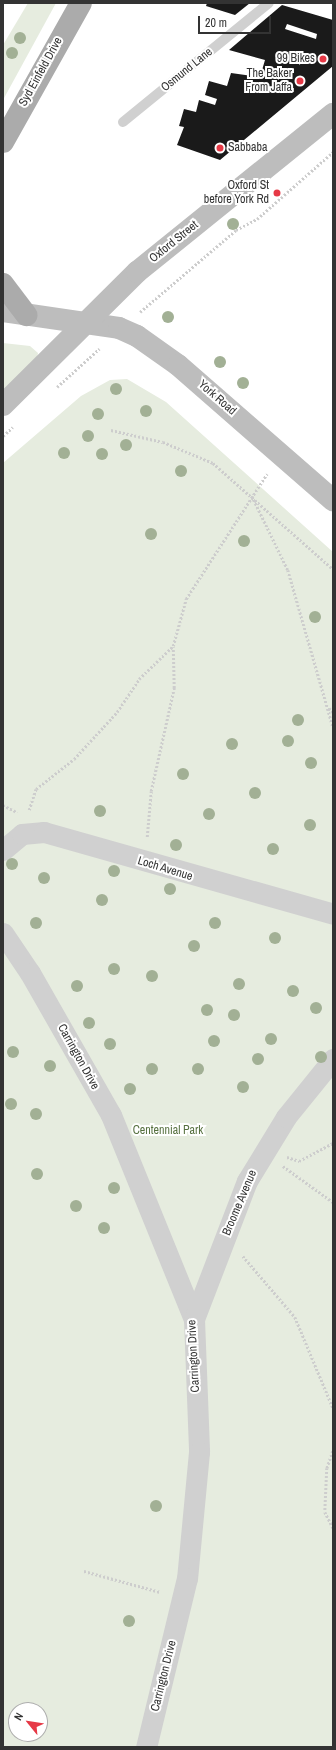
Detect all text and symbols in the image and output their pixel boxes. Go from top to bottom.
scale bar [200,8,273,34]
text: 20 m [205,15,227,31]
street label: Syd Einfeld Drive [16,35,66,109]
street label: Osmund Lane [158,45,216,95]
place label: 99 Bikes [277,52,315,66]
marker: 99 Bikes [318,54,328,64]
place label: The Baker From Jaffa [245,67,292,95]
marker: The Baker From Jaffa [295,76,305,86]
place label: Sabbaba [228,141,267,155]
marker: Sabbaba [215,143,225,153]
place label: Oxford St before York Rd [204,179,269,207]
marker: Oxford St before York Rd [272,188,282,198]
street label: Oxford Street [147,218,201,266]
street label: York Road [195,378,239,418]
street label: Loch Avenue [136,854,194,884]
street label: Carrington Drive [54,1022,102,1092]
park label: Centennial Park [133,1124,203,1138]
street label: Broome Avenue [220,1168,260,1238]
street label: Carrington Drive [185,1319,203,1393]
street label: Carrington Drive [148,1639,180,1713]
north arrow [8,1702,48,1742]
text: N [11,1710,26,1723]

